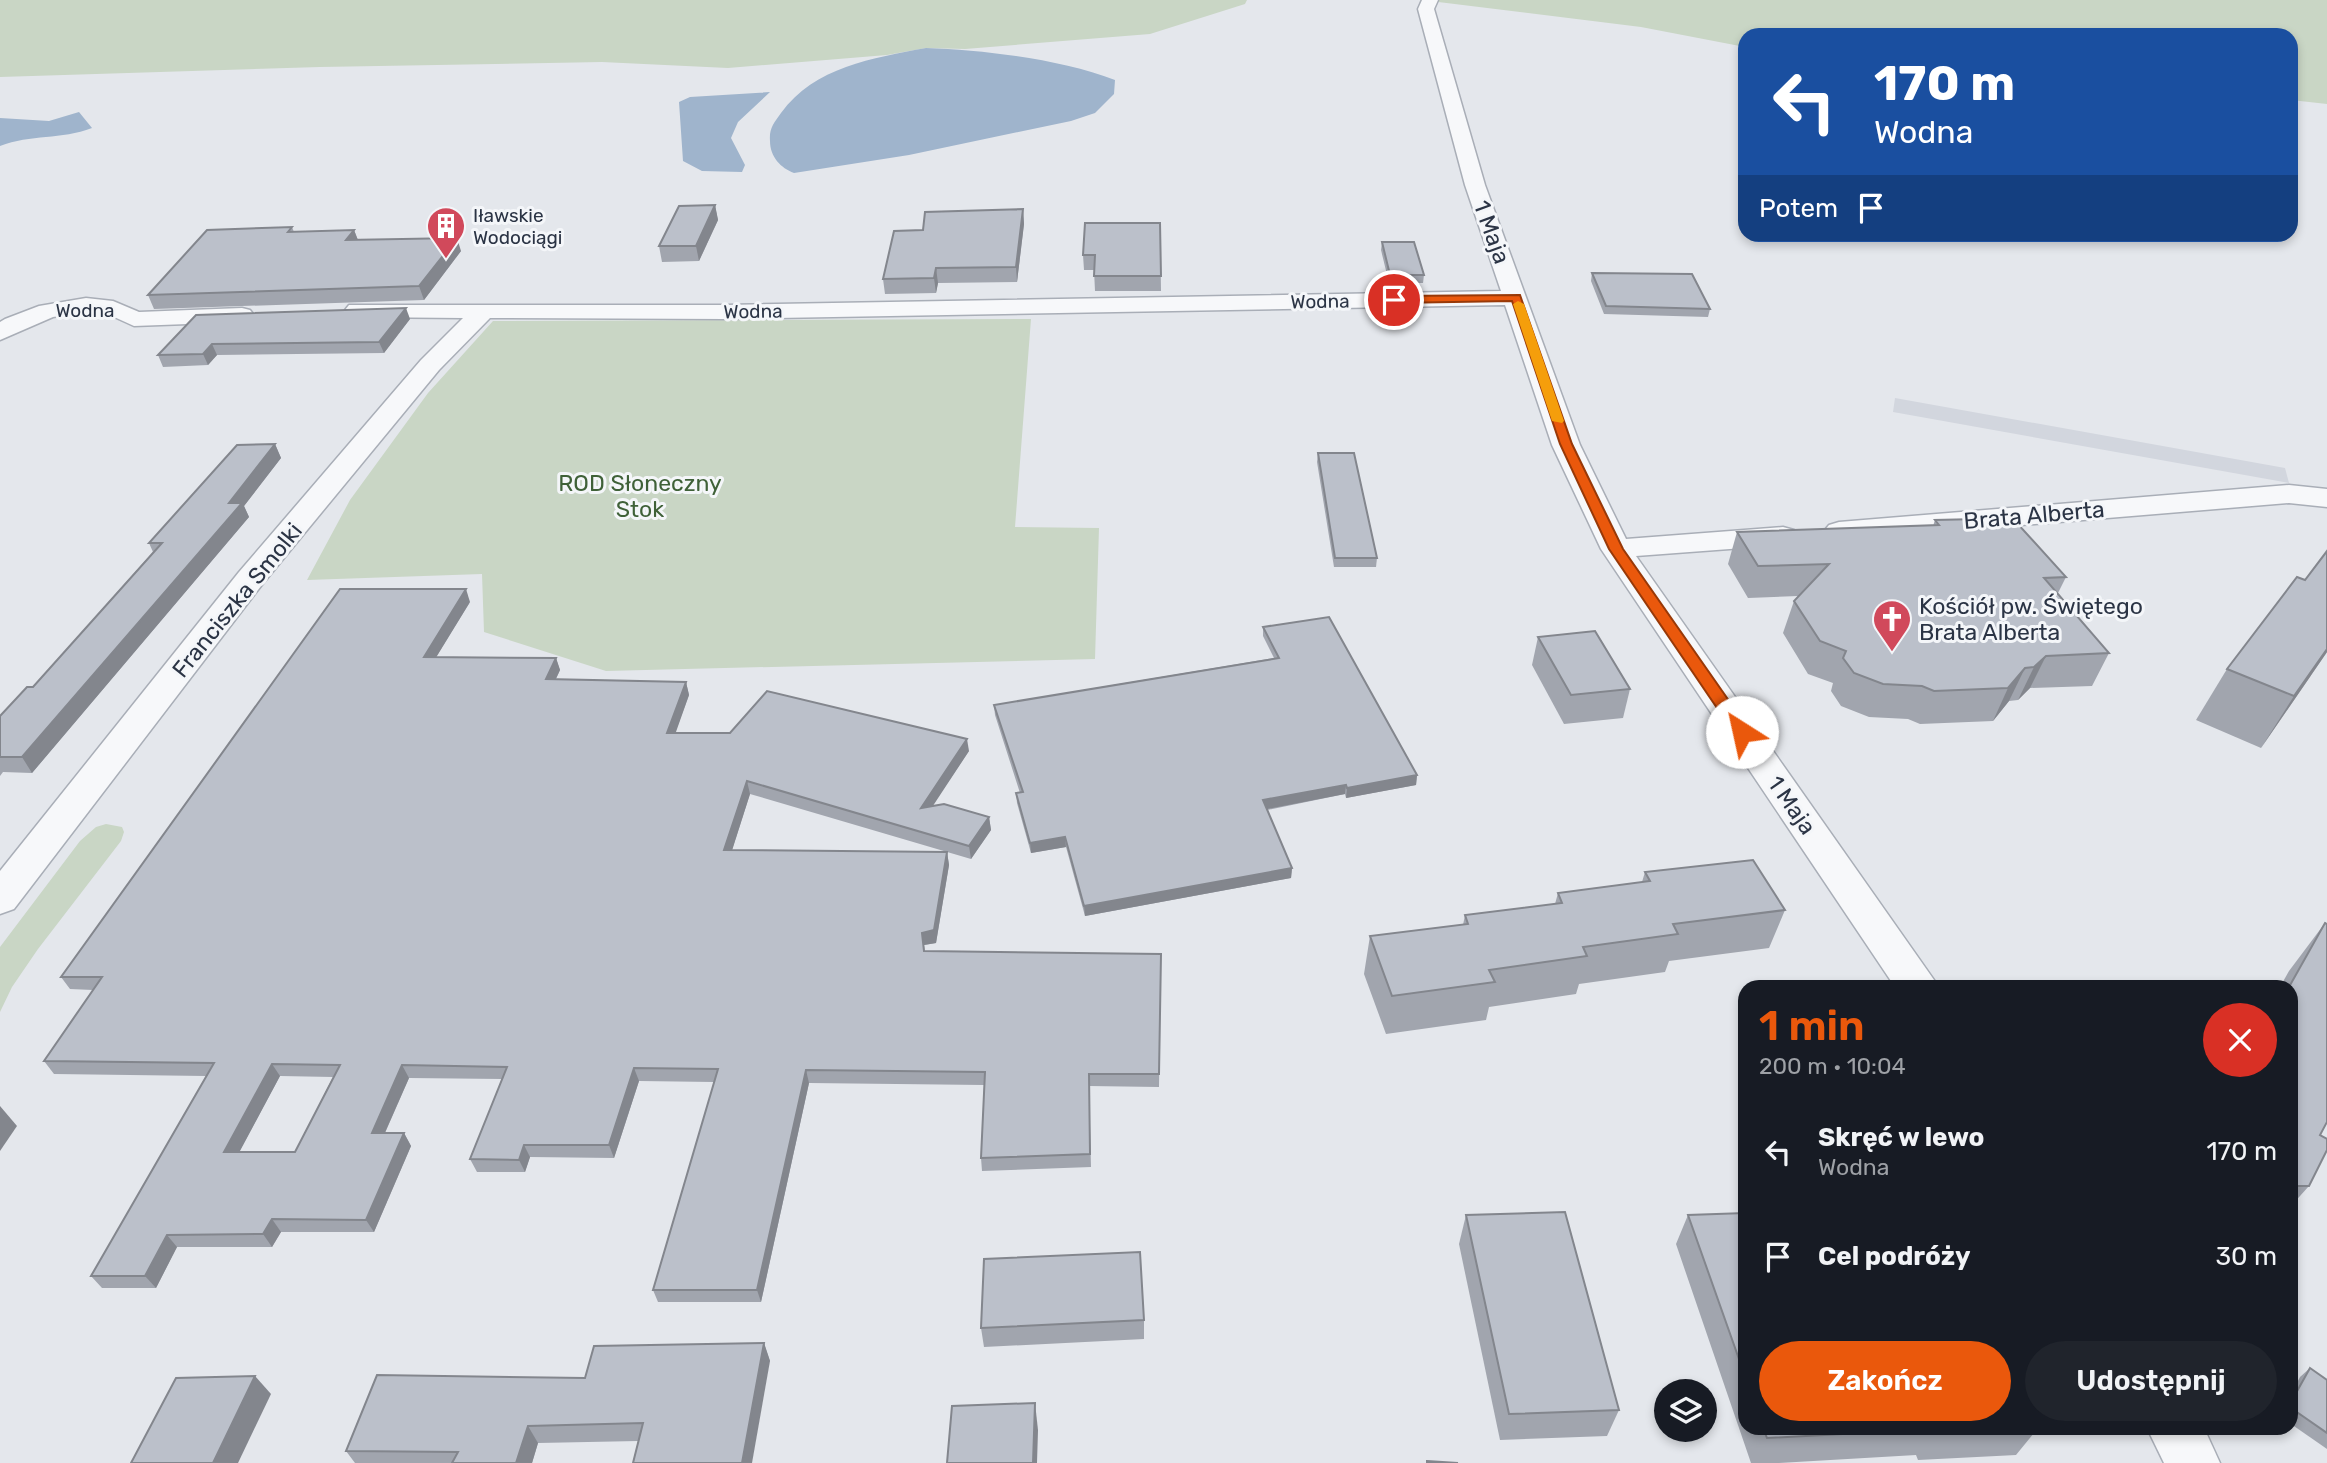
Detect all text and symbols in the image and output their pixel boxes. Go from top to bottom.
text: 170 m [1874,54,2015,112]
icon: left [1759,56,1850,147]
text: Wodna [1874,113,1973,151]
icon: arrive [1852,189,1890,227]
text: Potem [1759,193,1838,224]
street label: 1 Maja [1468,197,1516,267]
place label: Iławskie Wodociągi [473,204,562,249]
building icon: Iławskie Wodociągi [425,205,467,260]
pin [1364,270,1424,330]
icon: arrive [1375,281,1413,319]
street label: Wodna [1290,289,1350,314]
street label: Wodna [55,299,115,322]
street label: Wodna [723,299,783,324]
park label: ROD Słoneczny Stok [558,469,722,523]
street label: Brata Alberta [1962,495,2106,535]
street label: Franciszka Smolki [166,517,308,683]
place label: Kościół pw. Świętego Brata Alberta [1919,592,2143,646]
church icon: Kościół pw. Świętego Brata Alberta [1871,598,1913,653]
position arrow [1705,695,1779,769]
street label: 1 Maja [1762,770,1822,840]
text: 1 min [1759,1001,1865,1051]
button: close [2203,1003,2277,1077]
text: 200 m · 10:04 [1759,1052,1906,1080]
text: Skręć w lewo [1818,1122,1984,1153]
icon: left [1759,1133,1797,1171]
text: 170 m [2207,1136,2277,1167]
text: Wodna [1818,1153,1889,1181]
icon: arrive [1759,1238,1797,1276]
text: Cel podróży [1818,1241,1971,1272]
text: 30 m [2215,1241,2277,1272]
button: Zakończ [1759,1341,2011,1421]
button: Udostępnij [2025,1341,2277,1421]
map controls [1654,1379,1717,1442]
button: layers [1654,1379,1717,1442]

